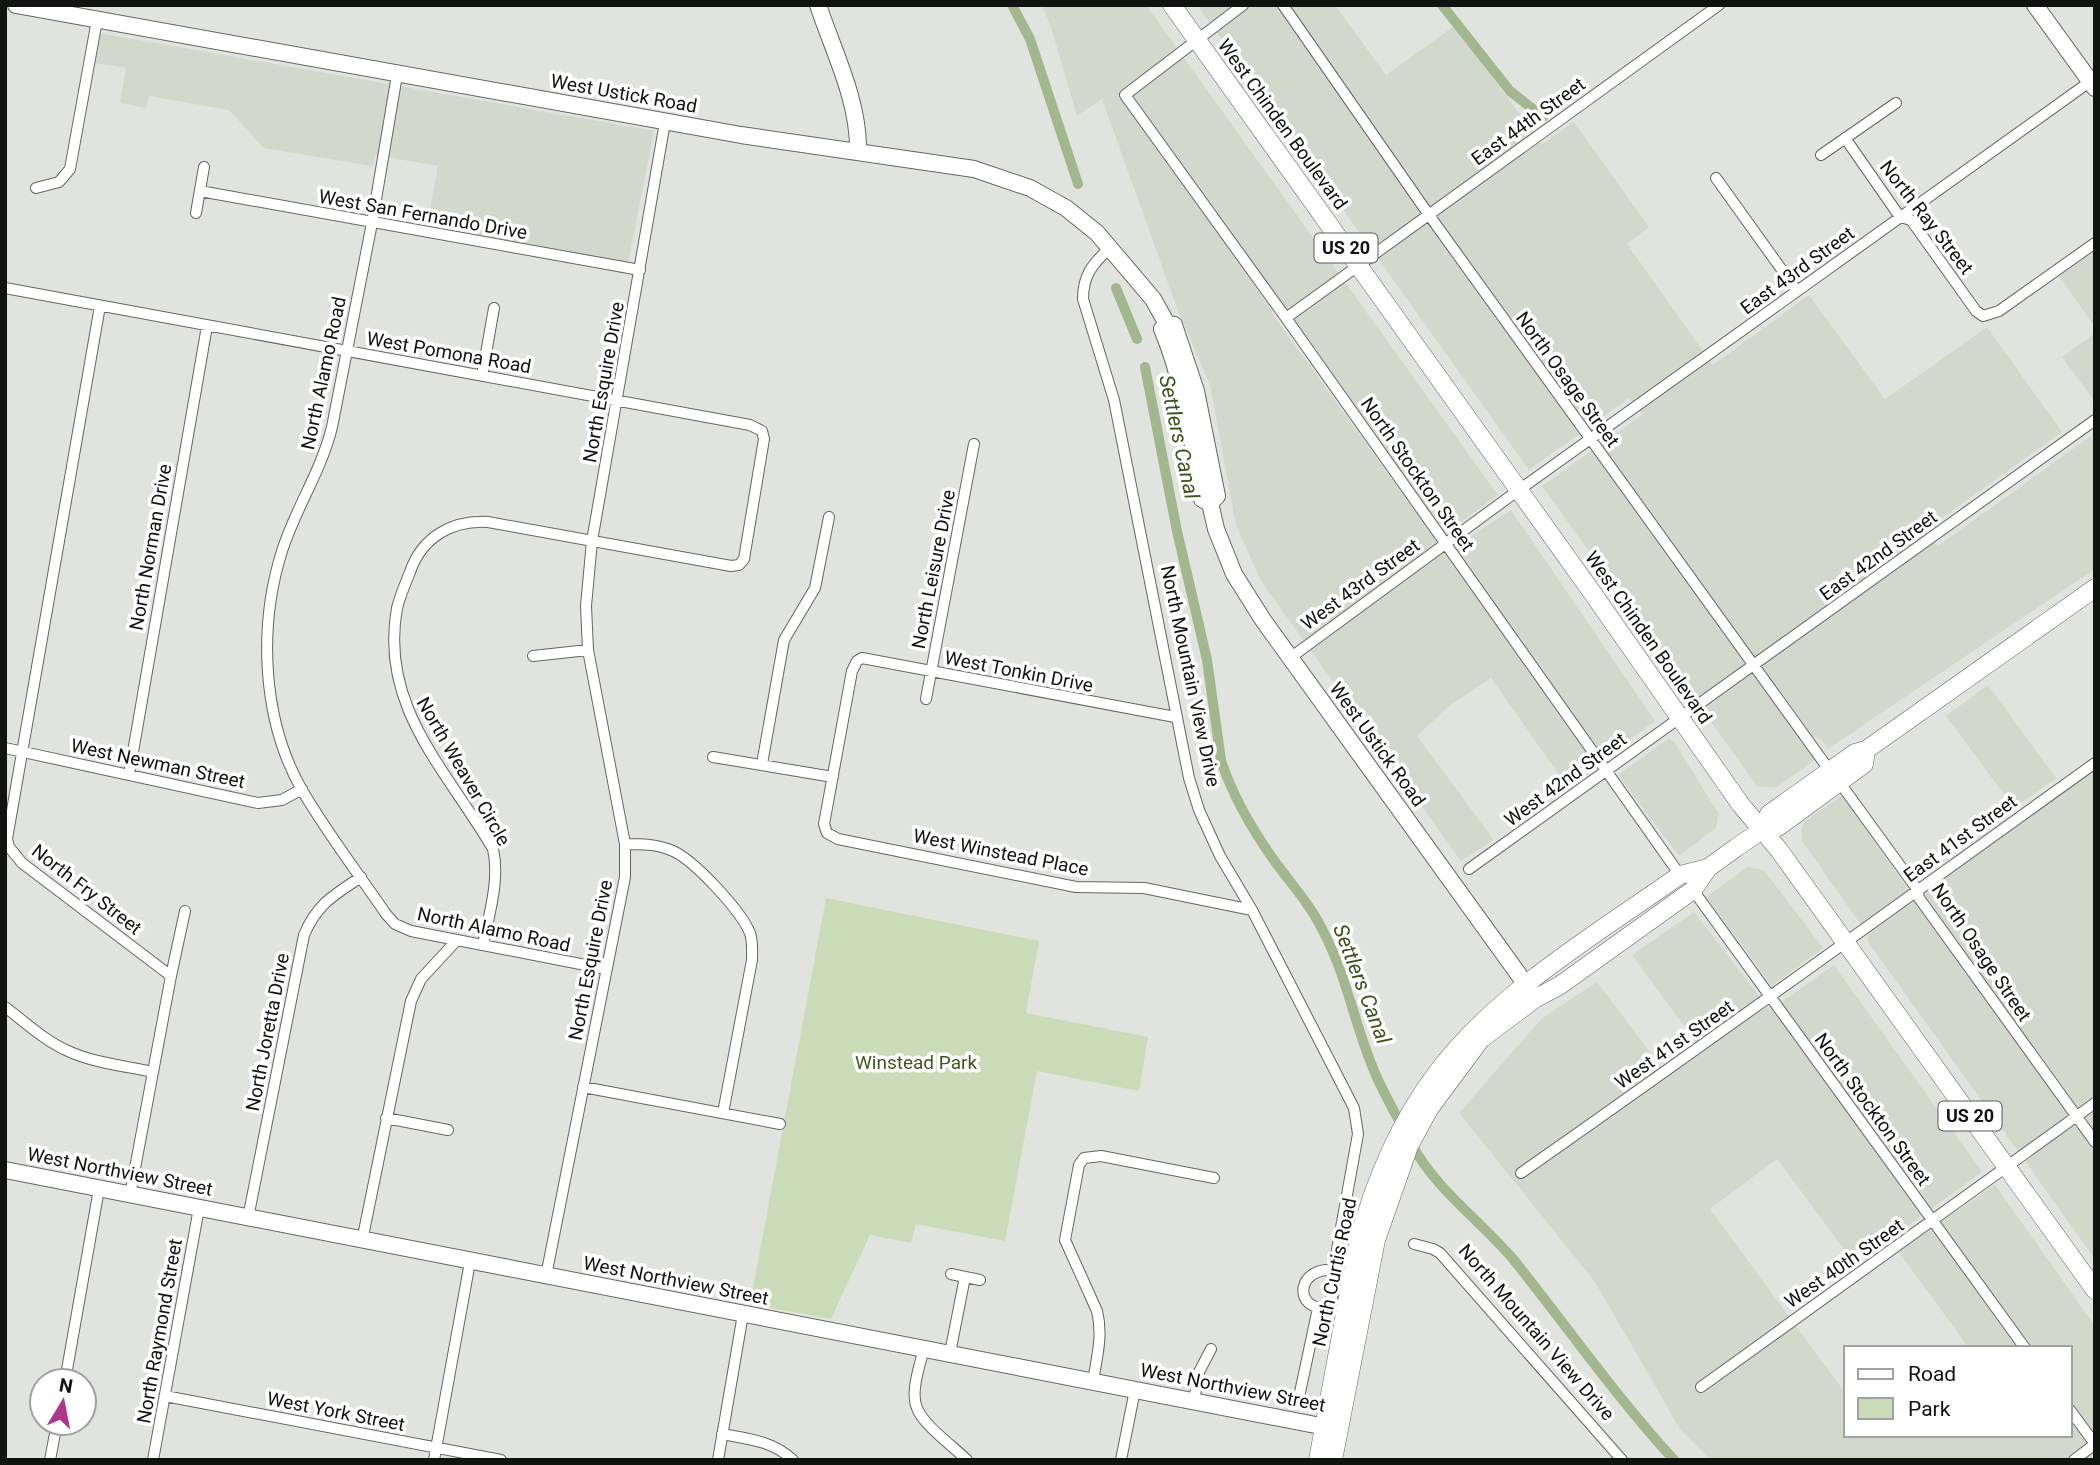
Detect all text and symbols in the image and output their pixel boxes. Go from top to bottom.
street label: West Chinden Boulevard [1213,34,1352,214]
street label: West Ustick Road [549,69,699,118]
street label: East 44th Street [1467,72,1590,170]
street label: North Ray Street [1875,156,1978,279]
street label: West San Fernando Drive [317,185,529,244]
street label: East 43rd Street [1736,221,1859,319]
road number: US 20 [1314,234,1378,262]
street label: North Alamo Road [296,294,351,452]
street label: North Esquire Drive [578,300,629,464]
street label: North Osage Street [1511,307,1624,451]
street label: West Pomona Road [365,327,533,378]
water label: Settlers Canal [1154,373,1204,502]
street label: North Stockton Street [1356,393,1479,556]
street label: North Norman Drive [125,462,176,632]
street label: North Leisure Drive [907,488,960,651]
street label: East 42nd Street [1815,505,1941,606]
street label: West 43rd Street [1297,534,1424,635]
street label: West Chinden Boulevard [1580,547,1717,728]
street label: North Mountain View Drive [1156,563,1225,789]
street label: West Tonkin Drive [943,646,1095,697]
street label: West Ustick Road [1325,678,1430,811]
street label: North Weaver Circle [412,693,515,850]
street label: West 42nd Street [1500,728,1631,831]
street label: West Newman Street [69,734,247,793]
street label: East 41st Street [1899,790,2021,887]
street label: West Winstead Place [911,824,1091,881]
street label: North Fry Street [27,839,146,940]
street label: North Esquire Drive [564,878,617,1042]
street label: North Osage Street [1927,879,2036,1026]
street label: North Alamo Road [415,902,573,957]
water label: Settlers Canal [1328,921,1396,1048]
street label: North Joretta Drive [241,951,294,1113]
street label: West 41st Street [1611,995,1738,1094]
street label: North Stockton Street [1810,1029,1936,1190]
park label: Winstead Park [855,1051,977,1074]
road number: US 20 [1938,1101,2002,1130]
street label: West Northview Street [25,1142,215,1201]
street label: North Curtis Road [1308,1196,1361,1349]
street label: West 40th Street [1780,1214,1908,1313]
street label: North Raymond Street [132,1237,187,1425]
street label: North Mountain View Drive [1454,1240,1619,1425]
street label: West Northview Street [581,1251,771,1310]
legend [1844,1346,2072,1437]
street label: West Northview Street [1138,1358,1328,1417]
text: Road [1908,1362,1956,1386]
north arrow [28,1367,98,1437]
text: N [57,1373,74,1398]
street label: West York Street [265,1387,407,1436]
text: Park [1908,1397,1951,1421]

